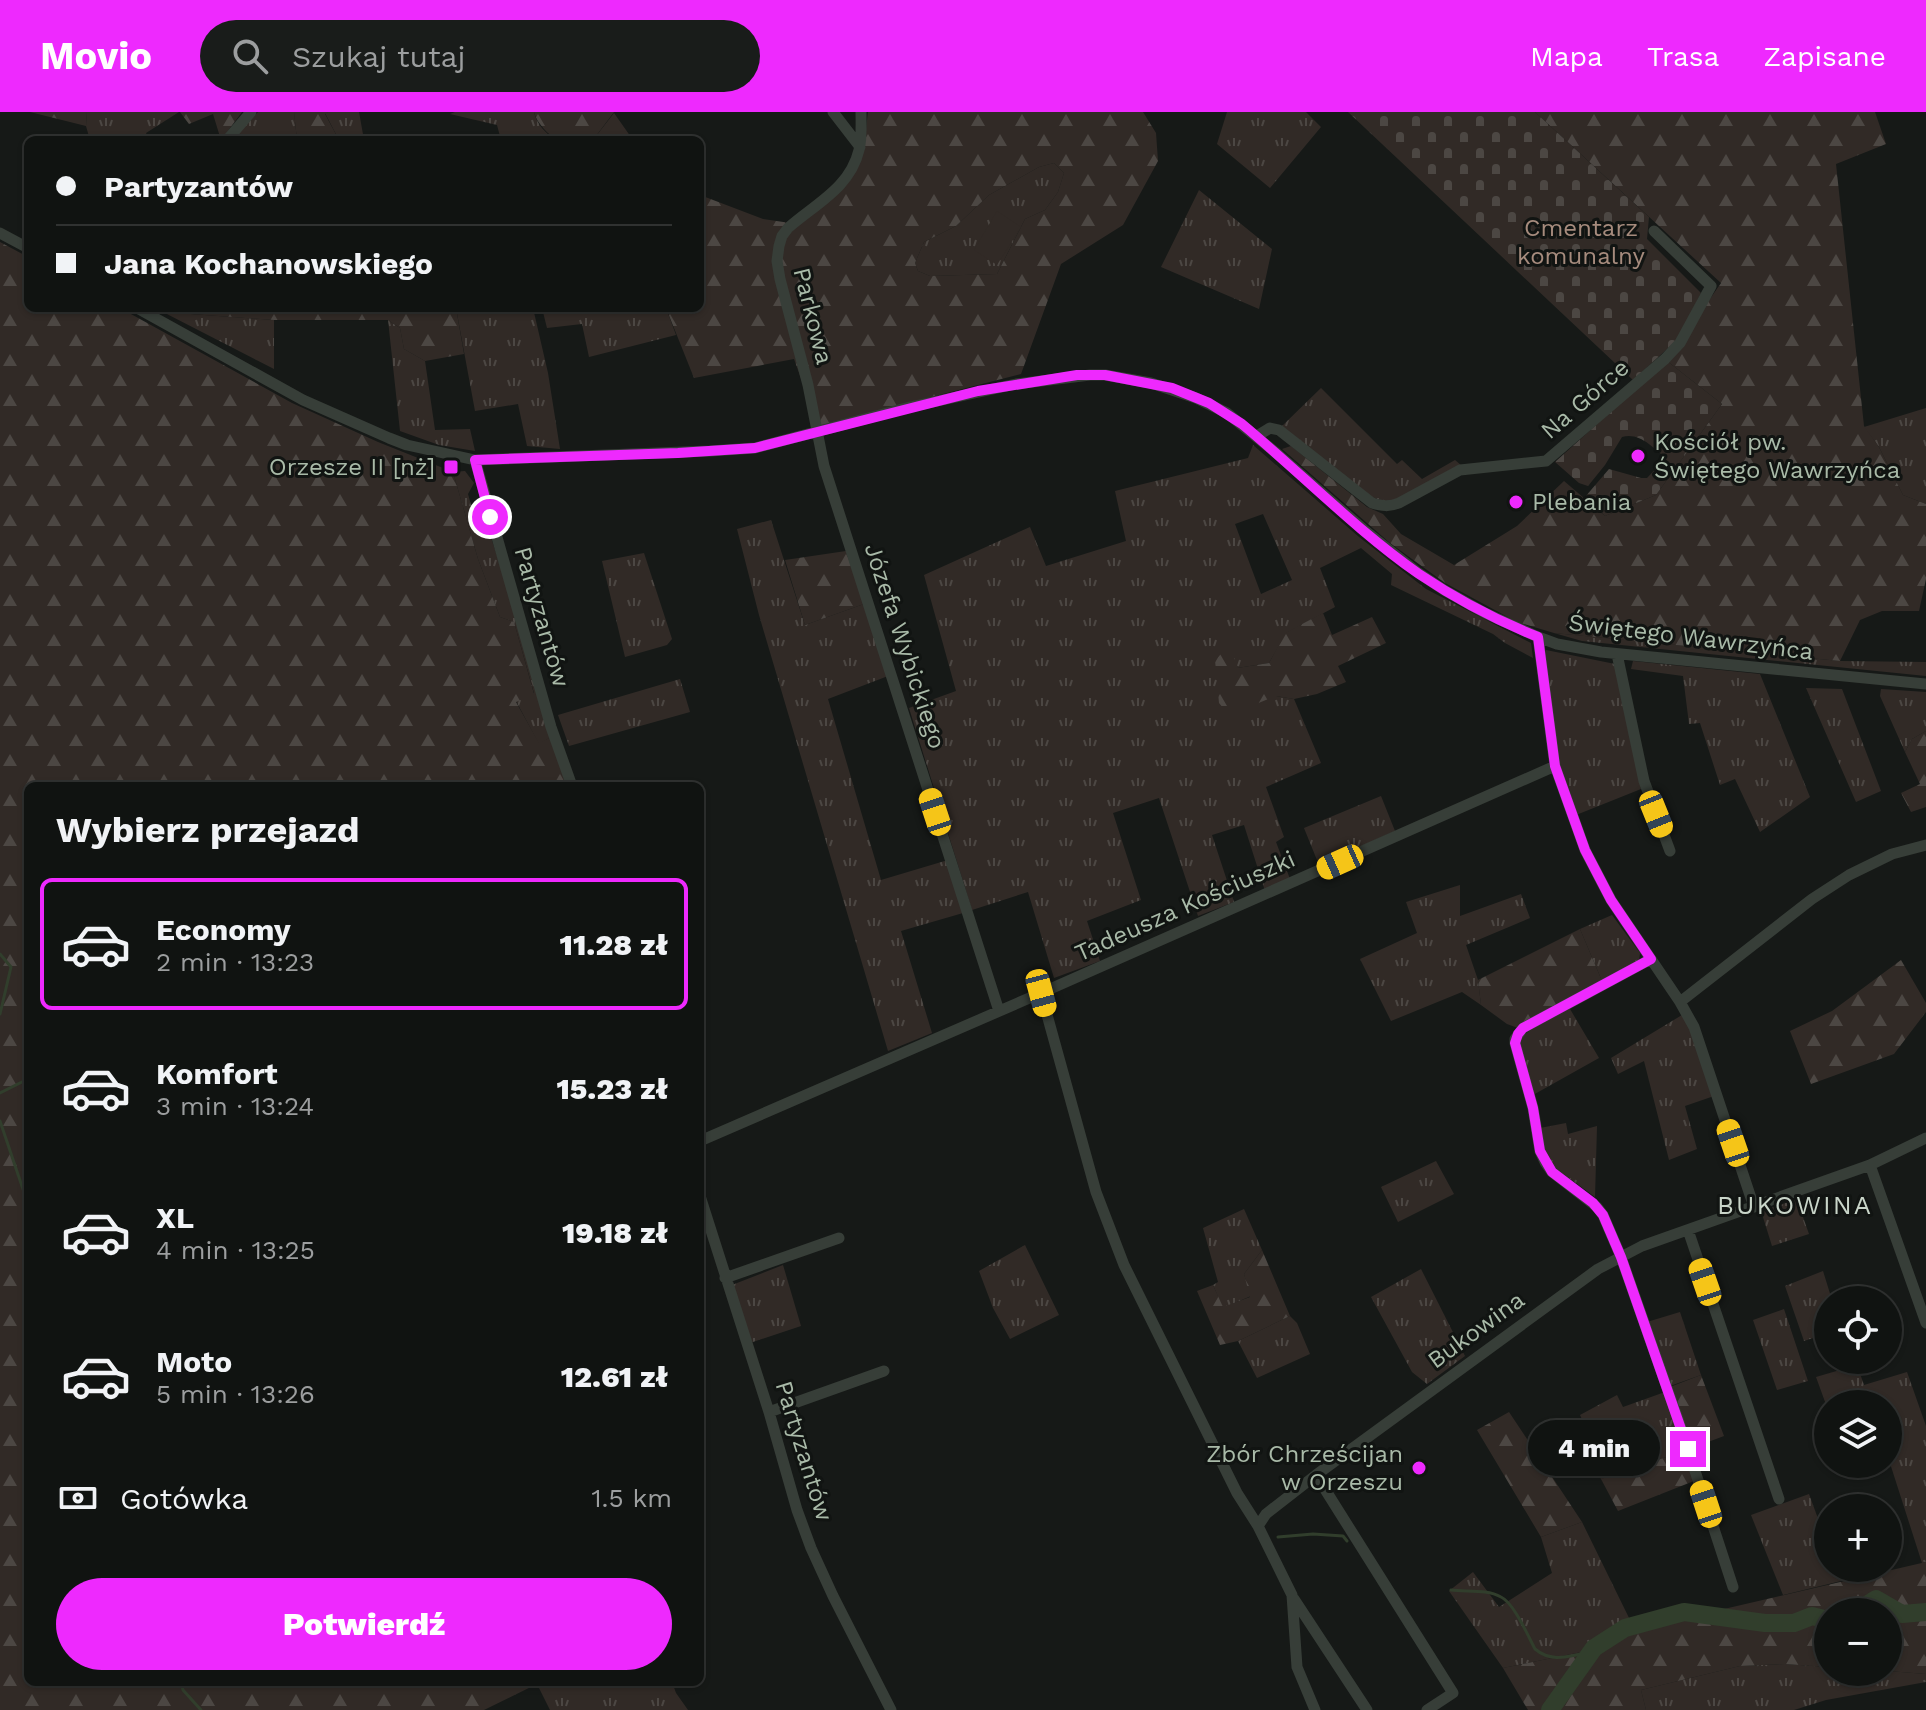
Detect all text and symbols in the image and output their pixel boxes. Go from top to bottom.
search box [200,20,760,92]
text: Movio [40,34,152,78]
icon: search [228,34,272,78]
text: Szukaj tutaj [292,39,466,74]
text: Mapa [1530,40,1603,73]
text: Trasa [1647,40,1719,73]
text: Zapisane [1763,40,1886,73]
text: Partyzantów [104,169,293,204]
park label: Cmentarz komunalny [1517,214,1646,270]
text: Jana Kochanowskiego [104,246,433,281]
street label: Parkowa [787,265,839,367]
street label: Na Górce [1535,353,1635,445]
place label: Kościół pw. Świętego Wawrzyńca [1654,428,1900,484]
marker: Kościół pw. Świętego Wawrzyńca [1629,447,1647,465]
place label: Orzesze II [nż] [269,453,435,481]
marker: Orzesze II [nż] [442,458,460,476]
place label: Plebania [1532,488,1631,516]
marker: Plebania [1507,493,1525,511]
route start [472,499,508,535]
street label: Józefa Wybickiego [859,540,951,752]
street label: Partyzantów [509,543,575,691]
street label: Świętego Wawrzyńca [1567,608,1815,666]
car [916,785,954,839]
car [1636,787,1676,841]
text: Wybierz przejazd [56,809,360,851]
car [1313,841,1367,883]
street label: Tadeusza Kościuszki [1071,845,1299,967]
icon: car [60,908,132,980]
text: Economy [156,912,291,947]
text: 11.28 zł [560,927,668,962]
text: 2 min · 13:23 [156,947,314,977]
car [1023,967,1059,1019]
icon: car [60,1052,132,1124]
text: Komfort [156,1056,278,1091]
text: 15.23 zł [556,1071,668,1106]
text: 3 min · 13:24 [156,1091,314,1121]
car [1714,1116,1752,1170]
district label: BUKOWINA [1717,1190,1873,1220]
icon: car [60,1196,132,1268]
text: XL [156,1200,194,1235]
text: 19.18 zł [562,1215,668,1250]
text: 4 min · 13:25 [156,1235,315,1265]
car [1686,1255,1724,1309]
street label: Bukowina [1422,1286,1530,1374]
map controls [1814,1286,1902,1686]
button: locate [1814,1286,1902,1374]
icon: car [60,1340,132,1412]
text: Moto [156,1344,232,1379]
text: 12.61 zł [561,1359,668,1394]
street label: Partyzantów [769,1378,839,1524]
text: 5 min · 13:26 [156,1379,315,1409]
button: layers [1814,1390,1902,1478]
callout: 4 min [1528,1421,1660,1477]
route end [1670,1431,1706,1467]
text: 4 min [1558,1433,1630,1463]
place label: Zbór Chrześcijan w Orzeszu [1206,1440,1403,1496]
marker: Zbór Chrześcijan w Orzeszu [1410,1459,1428,1477]
icon: cash [56,1476,100,1520]
car [1687,1477,1725,1531]
text: Gotówka [120,1481,248,1516]
text: 1.5 km [591,1483,672,1513]
button: + [1814,1494,1902,1582]
button: Potwierdź [56,1578,672,1670]
button: − [1814,1598,1902,1686]

